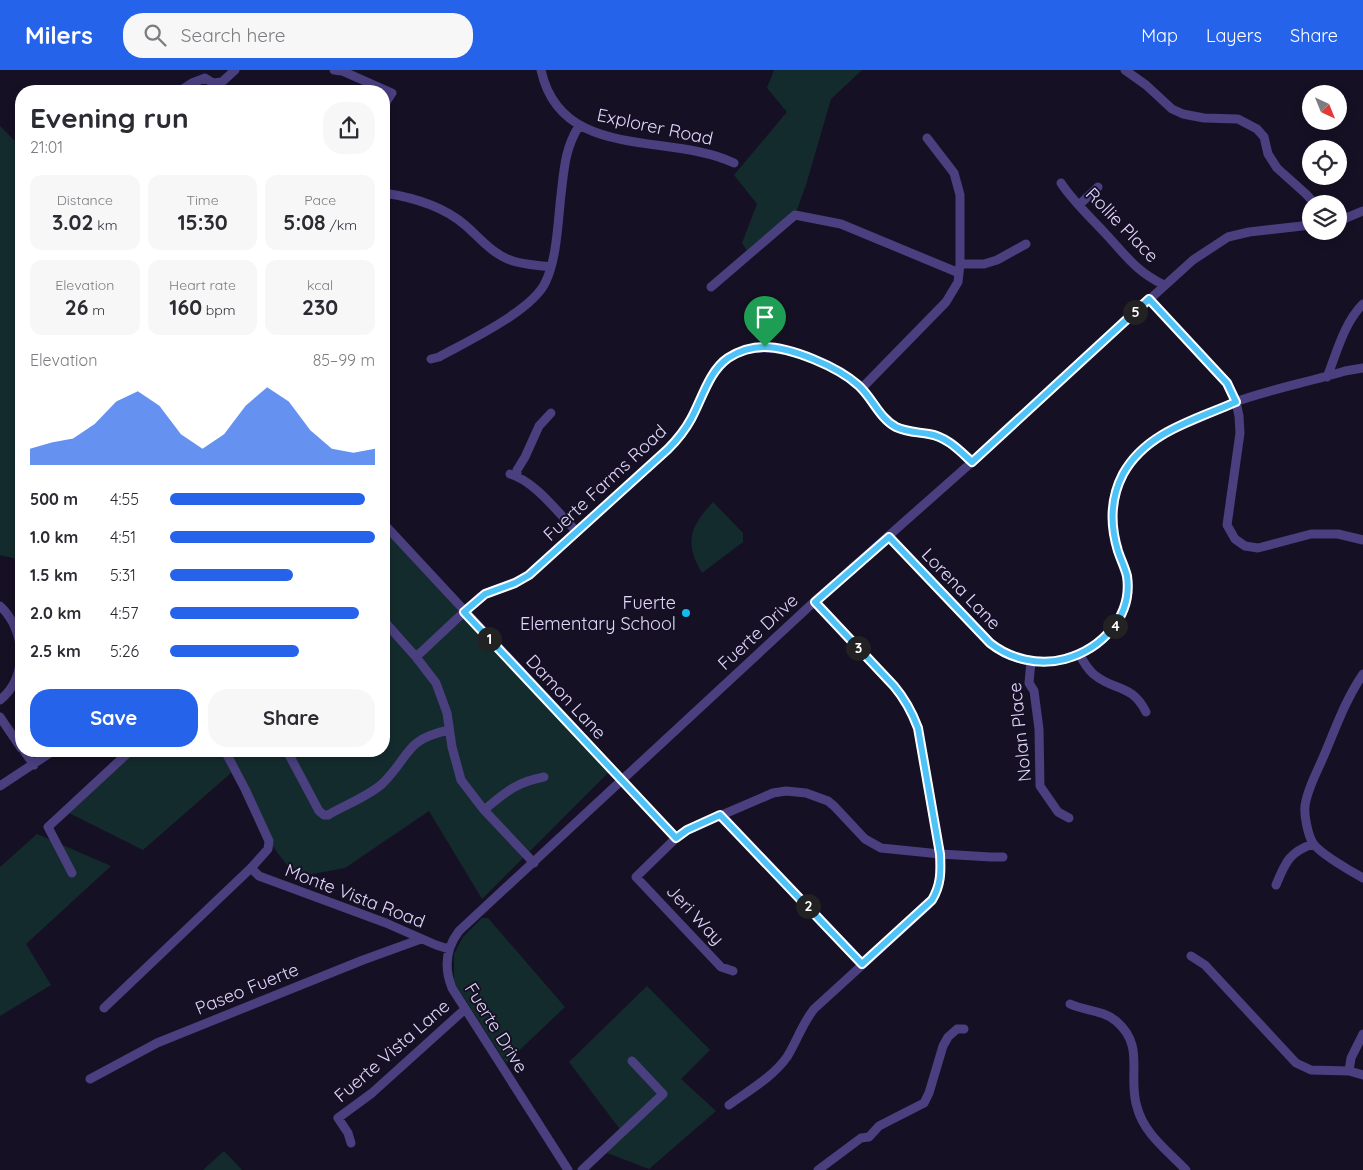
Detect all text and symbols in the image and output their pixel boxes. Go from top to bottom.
search box [123,13,473,58]
text: Milers [25,20,93,50]
icon: search [141,21,169,49]
text: Search here [181,23,286,47]
text: Map [1141,24,1178,47]
text: Layers [1206,24,1262,47]
text: Share [1290,24,1338,47]
north arrow [1302,85,1348,130]
map controls [1302,85,1347,240]
text: Evening run [30,100,189,135]
button: share [323,102,375,154]
street label: Explorer Road [595,103,715,150]
text: 21:01 [30,137,63,157]
button: locate [1302,140,1347,185]
street label: Rollie Place [1081,182,1164,267]
text: Distance [57,191,113,209]
text: Time [186,191,219,209]
text: Pace [304,191,336,209]
button: layers [1302,195,1347,240]
text: 3.02 [52,209,93,235]
text: 15:30 [177,209,228,235]
text: 5:08 [283,209,326,235]
text: km [93,216,118,234]
text: /km [326,216,357,234]
text: Elevation [55,276,114,294]
text: Heart rate [169,276,236,294]
text: kcal [307,276,333,294]
text: 26 [65,294,88,320]
text: 160 [169,294,202,320]
text: 230 [302,294,338,320]
pin [744,296,786,347]
pin: 5 [1122,300,1148,324]
text: m [88,301,105,319]
text: bpm [202,301,236,319]
icon: arrive [751,303,779,331]
text: 5 [1131,303,1140,321]
text: Elevation [30,350,97,370]
text: 85–99 m [313,350,375,370]
street label: Fuerte Farms Road [538,420,671,546]
text: 500 m [30,489,78,509]
text: 4:55 [110,489,139,509]
text: 1.0 km [30,527,78,547]
text: 4:51 [110,527,136,547]
street label: Lorena Lane [917,543,1006,634]
text: 1.5 km [30,565,78,585]
text: 5:31 [110,565,136,585]
street label: Fuerte Drive [713,589,803,675]
place label: Fuerte Elementary School [520,591,676,635]
text: 2.0 km [30,603,81,623]
text: 4:57 [110,603,138,623]
marker: Fuerte Elementary School [680,607,692,619]
pin: 4 [1102,614,1128,638]
text: 4 [1111,617,1120,635]
pin: 1 [476,626,502,652]
text: 1 [487,630,492,648]
pin: 3 [846,636,870,660]
text: 3 [855,639,862,657]
text: 2.5 km [30,641,81,661]
text: 5:26 [110,641,139,661]
street label: Damon Lane [521,650,611,744]
street label: Nolan Place [1003,681,1036,783]
button: Save [30,689,198,747]
button: Share [208,689,375,747]
street label: Monte Vista Road [282,858,428,933]
street label: Jeri Way [662,880,729,950]
pin: 2 [796,894,820,918]
text: 2 [805,897,812,915]
street label: Paseo Fuerte [192,957,302,1020]
street label: Fuerte Drive [460,979,533,1077]
street label: Fuerte Vista Lane [329,994,454,1107]

